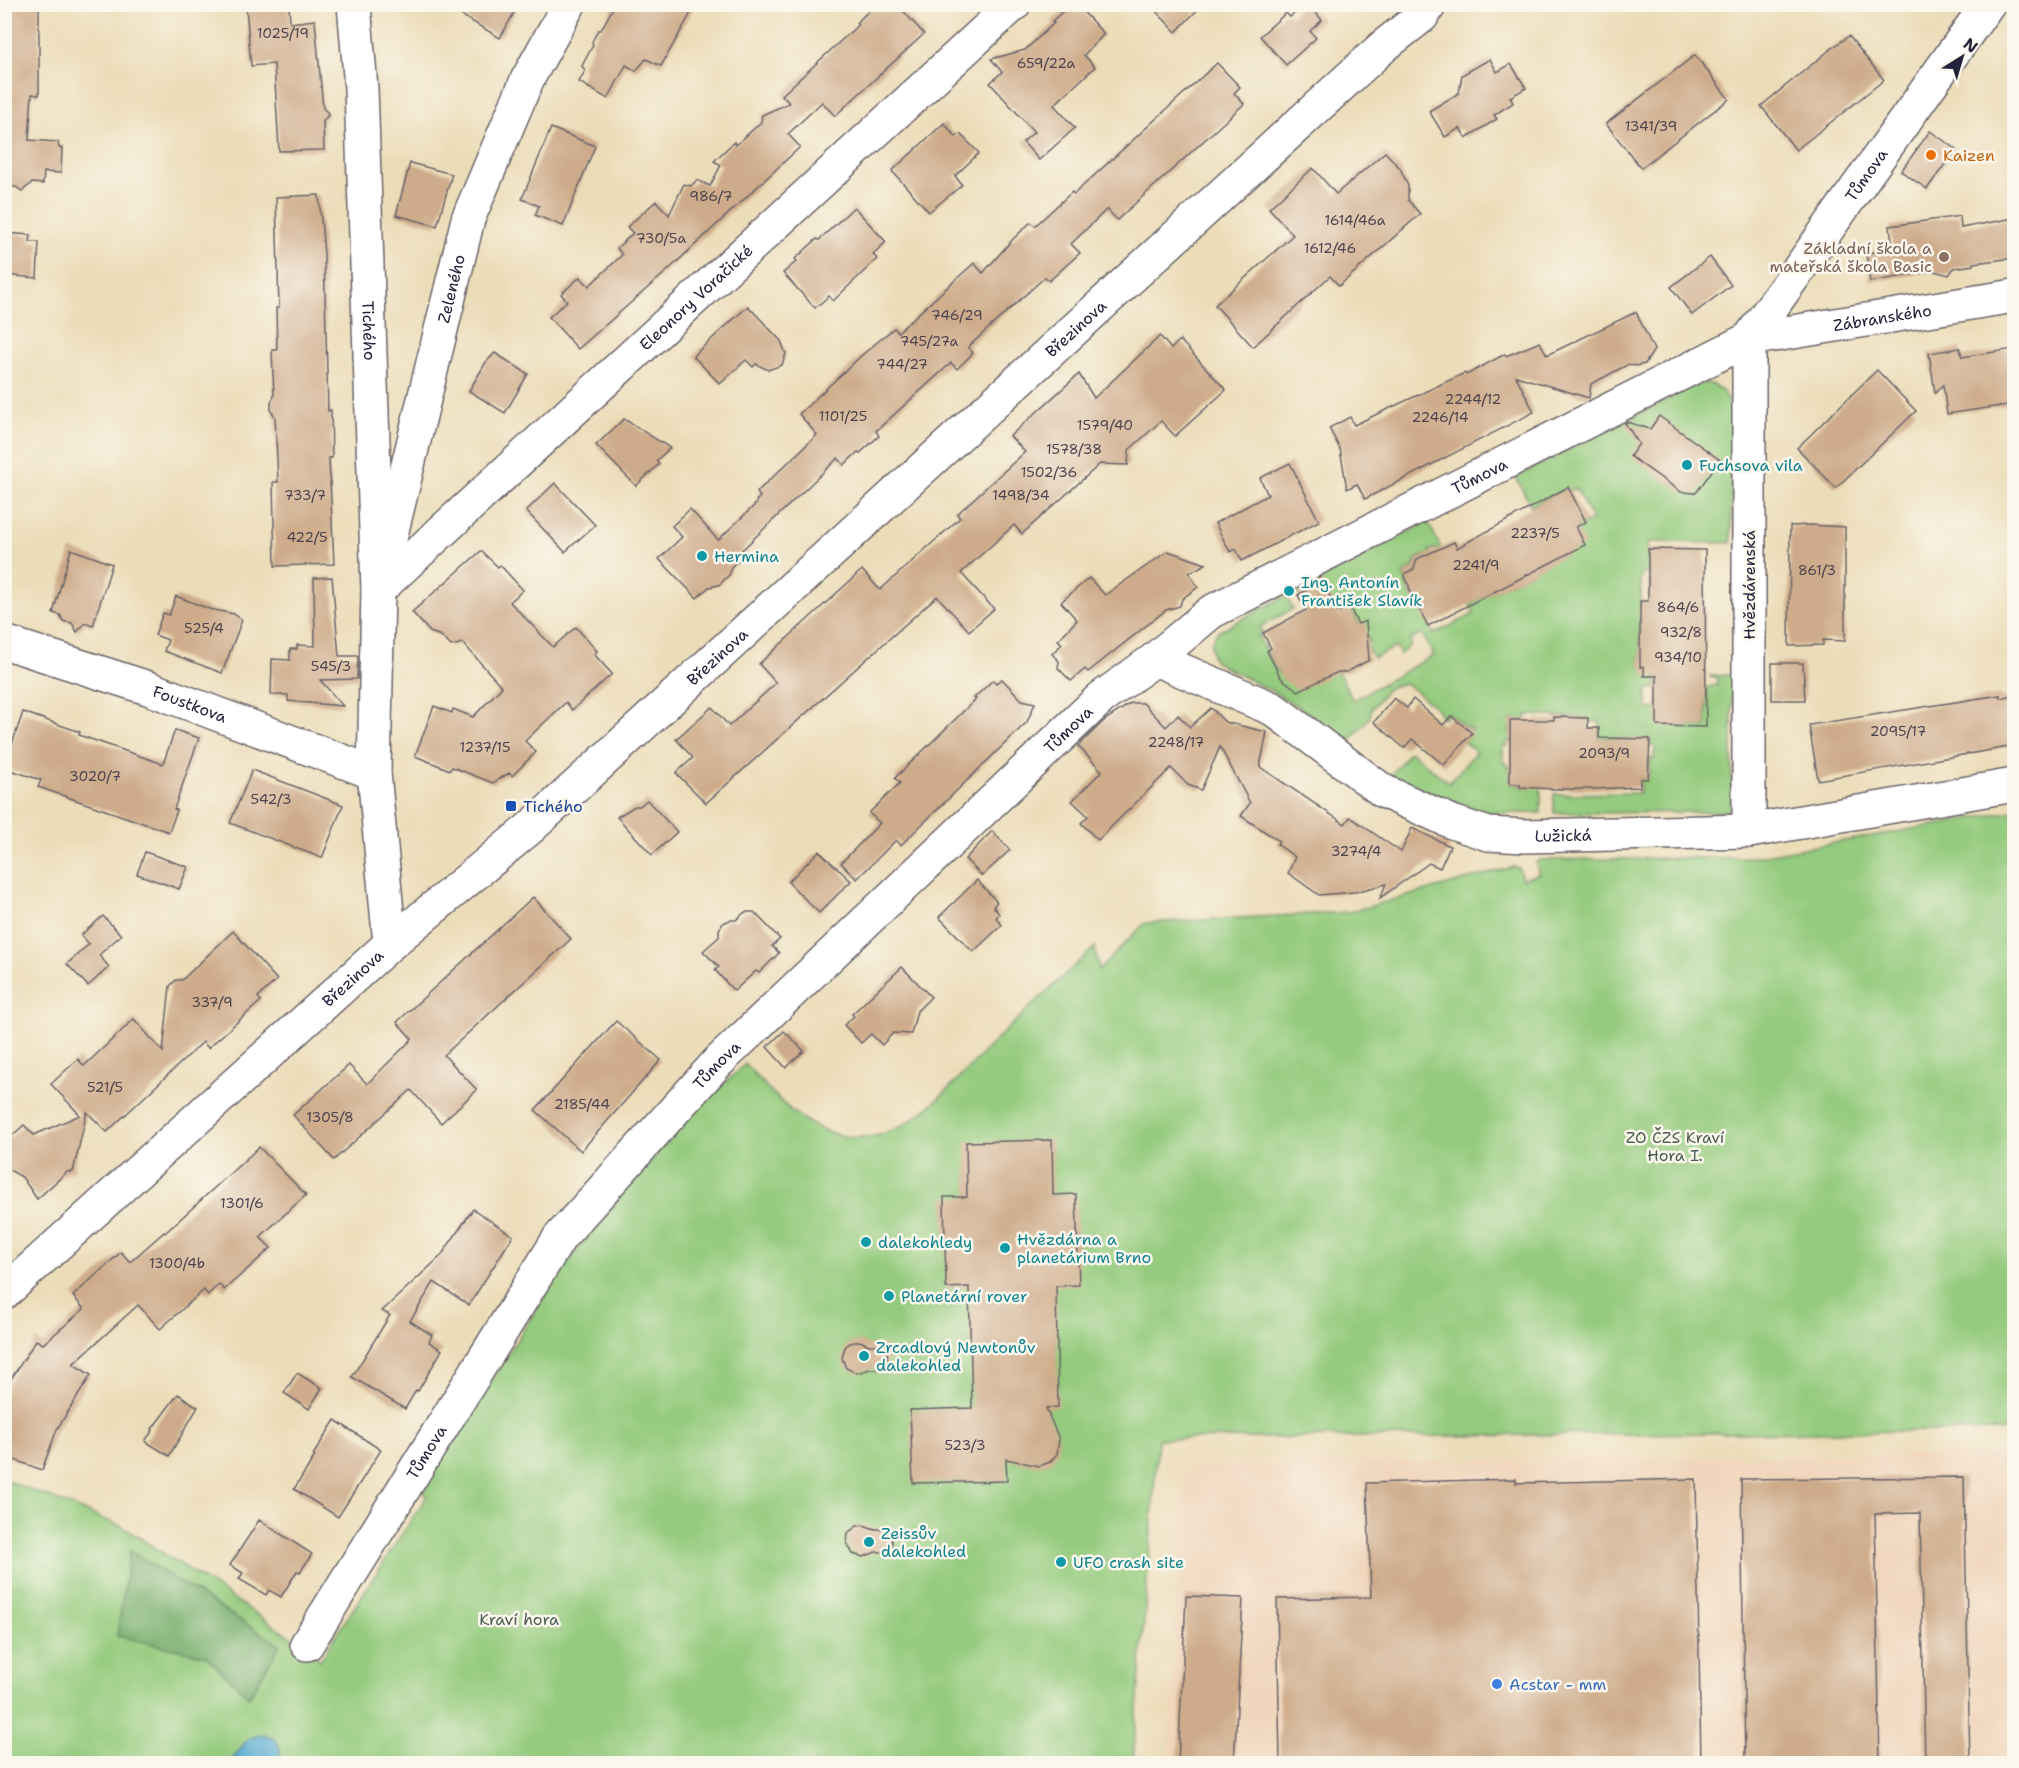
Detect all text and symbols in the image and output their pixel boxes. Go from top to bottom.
house number: 1025/19 [257,24,309,42]
north arrow [1932,27,1992,87]
text: N [1959,33,1982,58]
house number: 659/22a [1017,54,1076,72]
house number: 1341/39 [1625,117,1677,135]
street label: Tůmova [1840,144,1892,205]
place label: Kaizen [1943,145,1995,166]
marker: Kaizen [1924,148,1938,162]
house number: 986/7 [689,187,733,205]
house number: 1614/46a [1324,211,1386,229]
house number: 730/5a [636,229,686,247]
place label: Základní škola a mateřská škola Basic [1770,238,1932,277]
house number: 1612/46 [1304,239,1356,257]
street label: Eleonory Voračické [634,240,757,355]
marker: Základní škola a mateřská škola Basic [1937,250,1951,264]
street label: Zeleného [433,252,469,325]
street label: Březinova [1041,295,1111,362]
street label: Zábranského [1832,299,1933,336]
street label: Tichého [358,300,381,361]
house number: 746/29 [931,306,983,324]
house number: 745/27a [900,332,958,350]
house number: 744/27 [876,355,928,373]
house number: 2244/12 [1445,390,1501,408]
house number: 1101/25 [819,407,867,425]
house number: 2246/14 [1411,408,1469,426]
house number: 1579/40 [1077,416,1133,434]
house number: 1578/38 [1046,440,1102,458]
street label: Tůmova [1448,453,1511,499]
place label: Fuchsova vila [1699,455,1803,476]
marker: Fuchsova vila [1680,458,1694,472]
house number: 1502/36 [1021,463,1077,481]
house number: 733/7 [284,486,326,504]
house number: 1498/34 [992,486,1050,504]
house number: 2237/5 [1510,524,1560,542]
house number: 422/5 [286,528,328,546]
street label: Hvězdárenská [1739,530,1760,640]
place label: Hermina [714,546,779,567]
marker: Hermina [695,549,709,563]
house number: 2241/9 [1452,556,1500,574]
house number: 861/3 [1798,561,1836,579]
place label: Ing. Antonín František Slavík [1301,572,1423,611]
marker: Ing. Antonín František Slavík [1282,584,1296,598]
house number: 864/6 [1657,598,1699,616]
house number: 525/4 [184,619,224,637]
street label: Březinova [682,623,752,690]
house number: 932/8 [1660,623,1702,641]
house number: 934/10 [1654,648,1702,666]
house number: 545/3 [311,657,351,675]
street label: Foustkova [150,680,230,727]
street label: Tůmova [1039,701,1097,757]
house number: 2095/17 [1870,722,1926,740]
house number: 2248/17 [1148,733,1204,751]
house number: 1237/15 [459,738,511,756]
house number: 2093/9 [1578,744,1630,762]
house number: 3020/7 [69,767,121,785]
house number: 542/3 [250,790,292,808]
place label: Tichého [523,796,583,817]
marker: Tichého [504,799,518,813]
street label: Lužická [1534,824,1592,846]
house number: 3274/4 [1331,842,1381,860]
street label: Březinova [317,945,388,1011]
house number: 337/9 [191,993,233,1011]
street label: Tůmova [688,1036,745,1093]
house number: 521/5 [87,1078,123,1096]
house number: 2185/44 [554,1095,610,1113]
house number: 1305/8 [306,1108,354,1126]
park label: ZO ČZS Kraví Hora I. [1626,1127,1725,1166]
house number: 1301/6 [220,1194,264,1212]
place label: Hvězdárna a planetárium Brno [1017,1229,1151,1268]
place label: dalekohledy [878,1232,972,1253]
marker: dalekohledy [859,1235,873,1249]
marker: Hvězdárna a planetárium Brno [998,1241,1012,1255]
house number: 1300/4b [149,1254,205,1272]
place label: Planetární rover [901,1286,1027,1307]
marker: Planetární rover [882,1289,896,1303]
place label: Zrcadlový Newtonův dalekohled [876,1337,1036,1376]
marker: Zrcadlový Newtonův dalekohled [857,1349,871,1363]
street label: Tůmova [402,1421,451,1483]
house number: 523/3 [944,1436,986,1454]
place label: Zeissův dalekohled [881,1523,966,1562]
marker: Zeissův dalekohled [862,1535,876,1549]
place label: UFO crash site [1073,1552,1184,1573]
marker: UFO crash site [1054,1555,1068,1569]
park label: Kraví hora [479,1609,559,1630]
place label: Acstar - mm [1509,1674,1606,1695]
marker: Acstar - mm [1490,1677,1504,1691]

